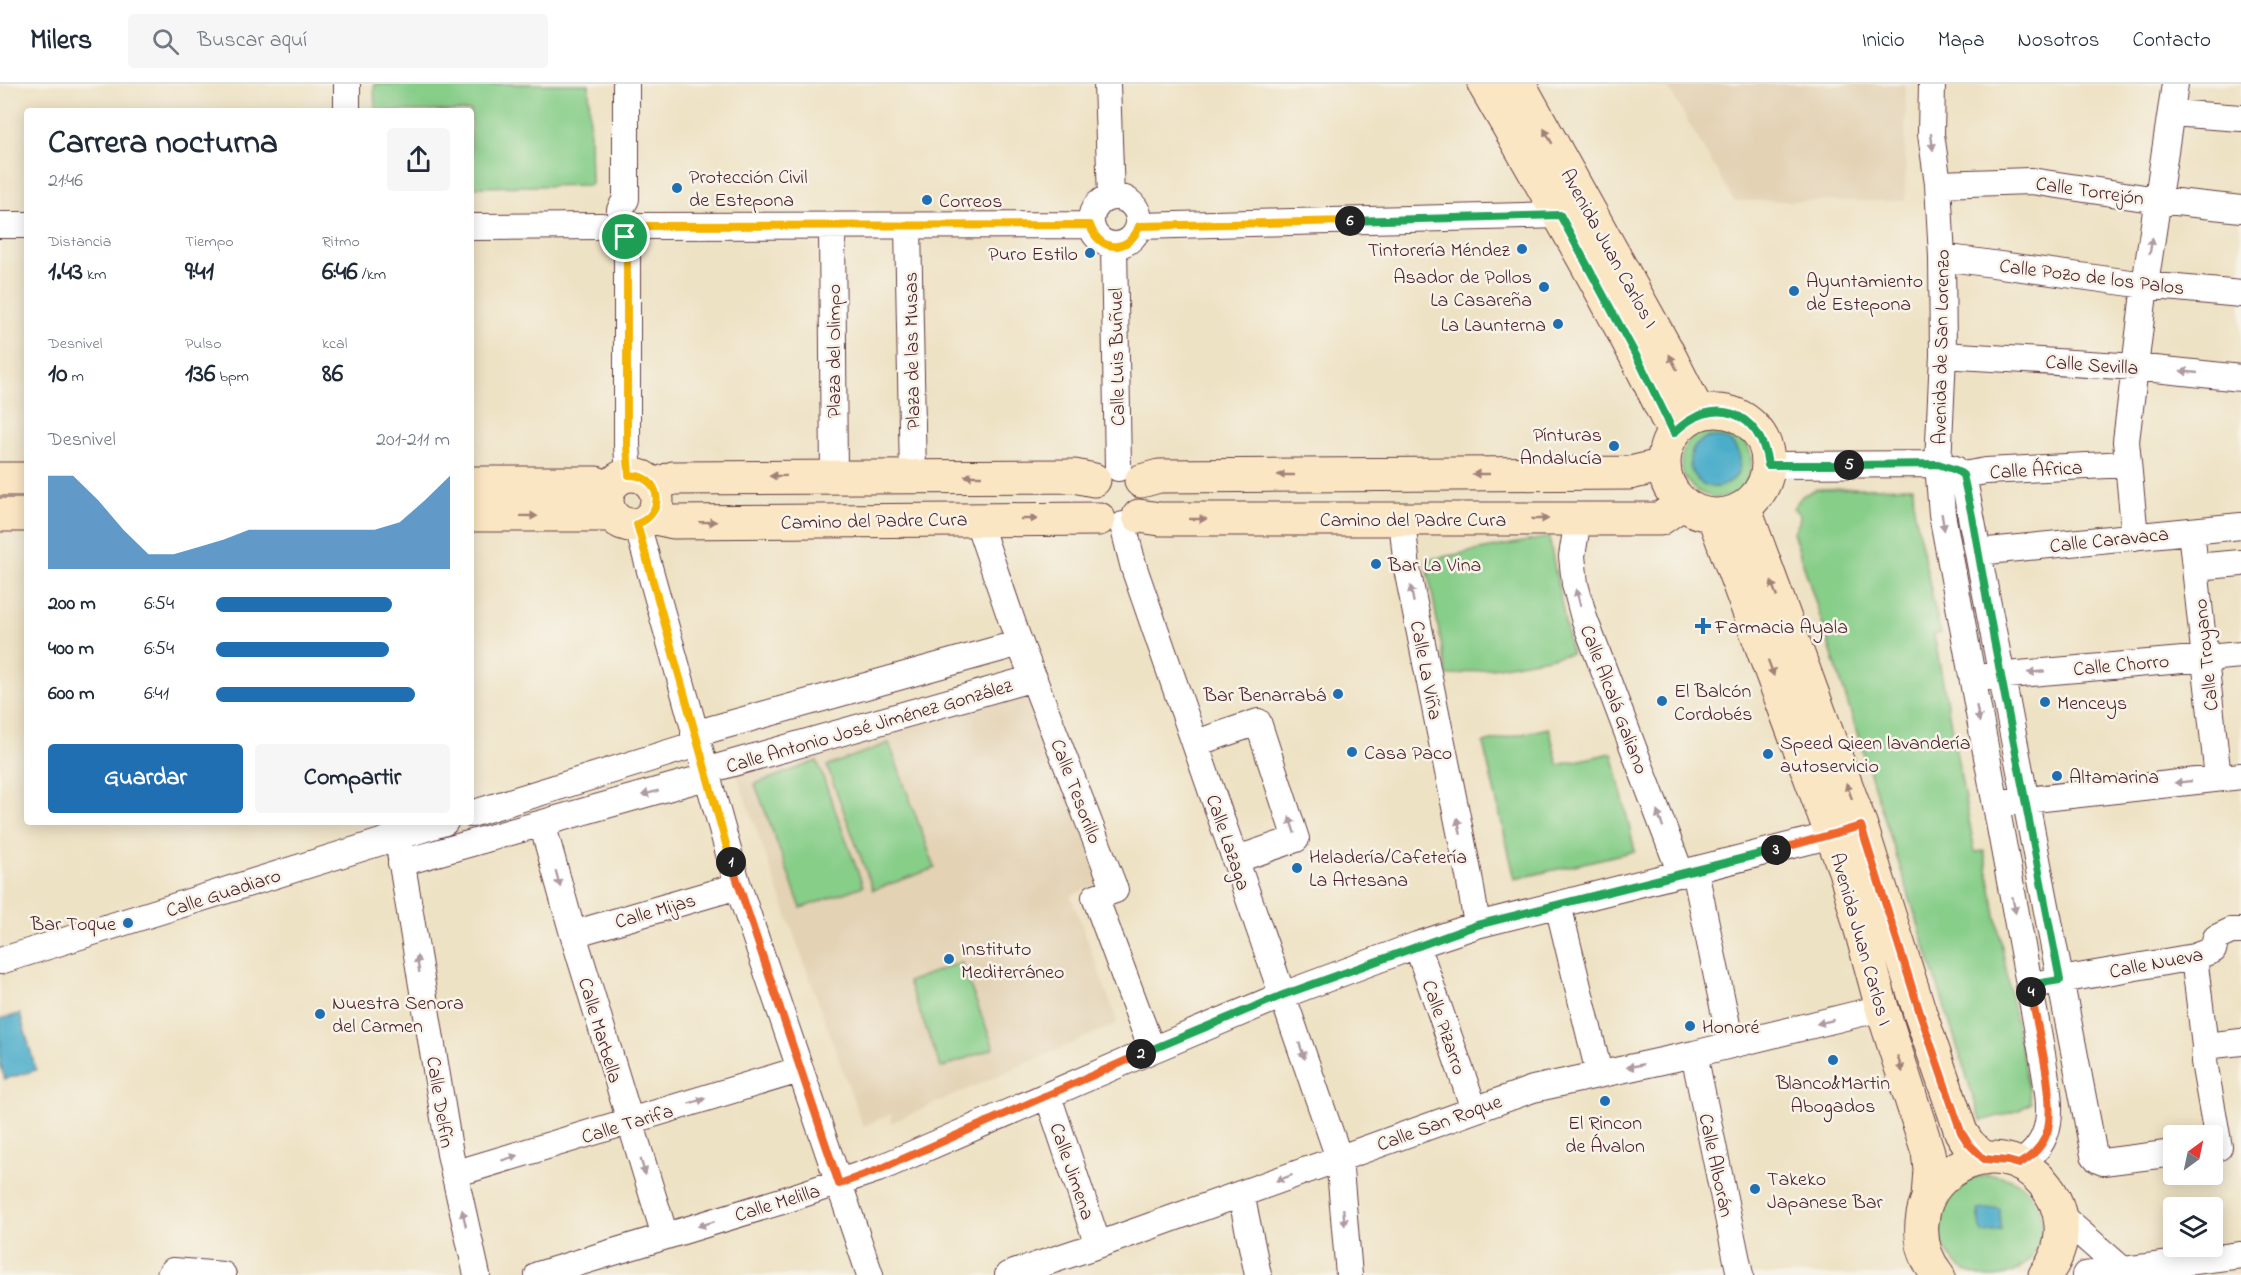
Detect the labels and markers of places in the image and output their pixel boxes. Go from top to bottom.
place label: Protección Civil de Estepona [689,164,808,216]
marker: Protección Civil de Estepona [670,181,684,195]
place label: Correos [939,188,1002,217]
marker: Correos [920,193,934,207]
pin: 6 [1335,206,1365,236]
pin [599,211,650,262]
place label: Tintorería Méndez [1368,237,1511,266]
place label: Puro Estilo [988,241,1078,270]
marker: Tintorería Méndez [1515,242,1529,256]
marker: Puro Estilo [1083,246,1097,260]
place label: Asador de Pollos La Casareña [1393,264,1532,316]
place label: Ayuntamiento de Estepona [1806,268,1923,320]
marker: Asador de Pollos La Casareña [1537,280,1551,294]
marker: Ayuntamiento de Estepona [1787,284,1801,298]
place label: La Launterna [1441,312,1546,341]
marker: La Launterna [1551,317,1565,331]
place label: Pínturas Andalucía [1520,422,1602,474]
marker: Pínturas Andalucía [1607,439,1621,453]
pin: 5 [1834,450,1864,480]
place label: Bar La Vina [1387,552,1481,581]
marker: Bar La Vina [1369,557,1383,571]
place label: Farmacia Ayala [1714,614,1848,643]
marker: Farmacia Ayala [1696,619,1710,633]
place label: El Balcón Cordobés [1674,678,1752,730]
place label: Bar Benarrabá [1203,682,1326,711]
marker: Bar Benarrabá [1331,687,1345,701]
place label: Menceys [2057,690,2127,719]
marker: El Balcón Cordobés [1655,694,1669,708]
marker: Menceys [2038,695,2052,709]
place label: Speed Qieen lavandería autoservicio [1780,730,1970,782]
place label: Casa Paco [1364,740,1452,769]
marker: Casa Paco [1345,745,1359,759]
marker: Speed Qieen lavandería autoservicio [1761,747,1775,761]
place label: Altamarina [2069,764,2159,793]
marker: Altamarina [2050,769,2064,783]
pin: 3 [1761,835,1791,865]
place label: Heladería/Cafetería La Artesana [1309,844,1467,896]
pin: 1 [716,847,746,877]
marker: Heladería/Cafetería La Artesana [1290,861,1304,875]
place label: Bar Toque [30,911,116,940]
marker: Bar Toque [121,916,135,930]
place label: Instituto Mediterráneo [961,936,1064,988]
marker: Instituto Mediterráneo [942,952,956,966]
pin: 4 [2016,977,2046,1007]
place label: Nuestra Senora del Carmen [332,990,464,1042]
marker: Nuestra Senora del Carmen [313,1007,327,1021]
place label: Honoré [1702,1014,1759,1043]
marker: Honoré [1683,1019,1697,1033]
pin: 2 [1126,1039,1156,1069]
marker: Blanco&Martin Abogados [1826,1053,1840,1067]
place label: Blanco&Martin Abogados [1775,1070,1890,1123]
marker: El Rincon de Ávalon [1598,1094,1612,1108]
place label: El Rincon de Ávalon [1565,1110,1645,1162]
place label: Takeko Japanese Bar [1767,1166,1883,1218]
marker: Takeko Japanese Bar [1748,1182,1762,1196]

